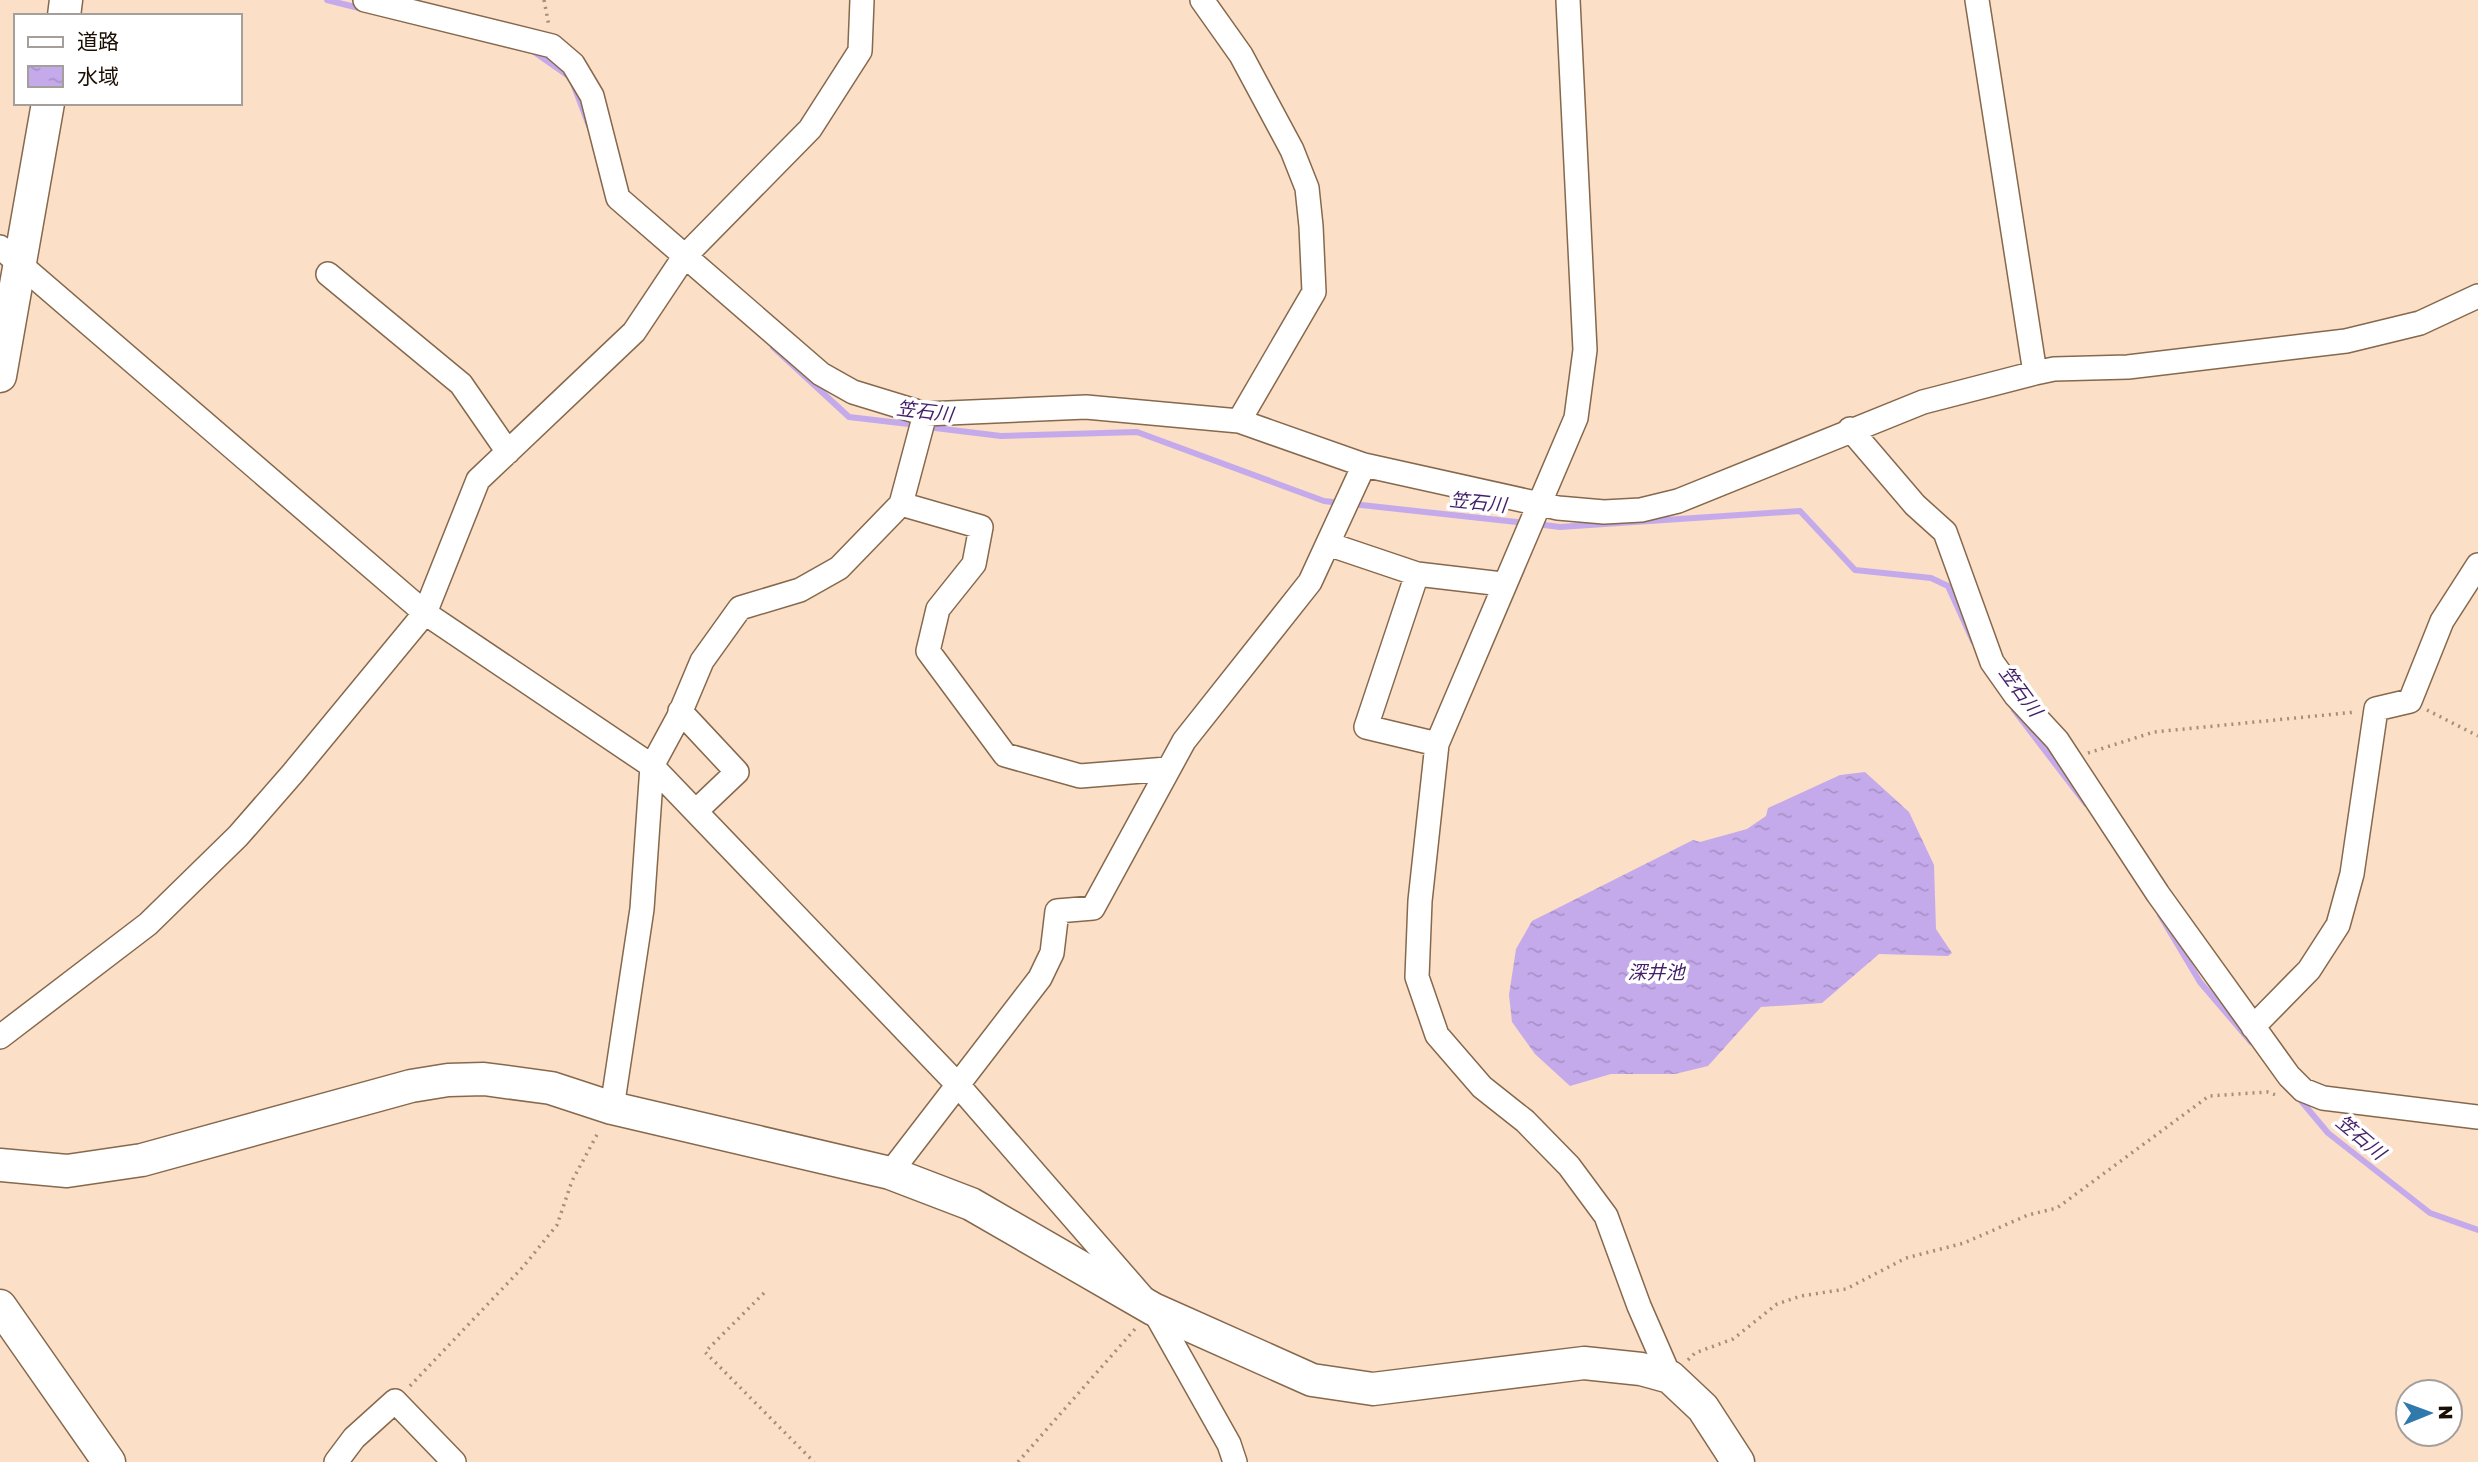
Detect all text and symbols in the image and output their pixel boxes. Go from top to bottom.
legend [14,14,242,105]
text: 道路 [77,28,119,54]
text: 水域 [77,63,119,89]
water label: 笠石川 [895,396,957,426]
water label: 笠石川 [1448,487,1510,516]
water label: 笠石川 [1995,661,2049,722]
water label: 深井池 [1627,960,1686,983]
water label: 笠石川 [2332,1109,2392,1165]
north arrow [2394,1378,2464,1448]
text: N [2435,1405,2458,1420]

